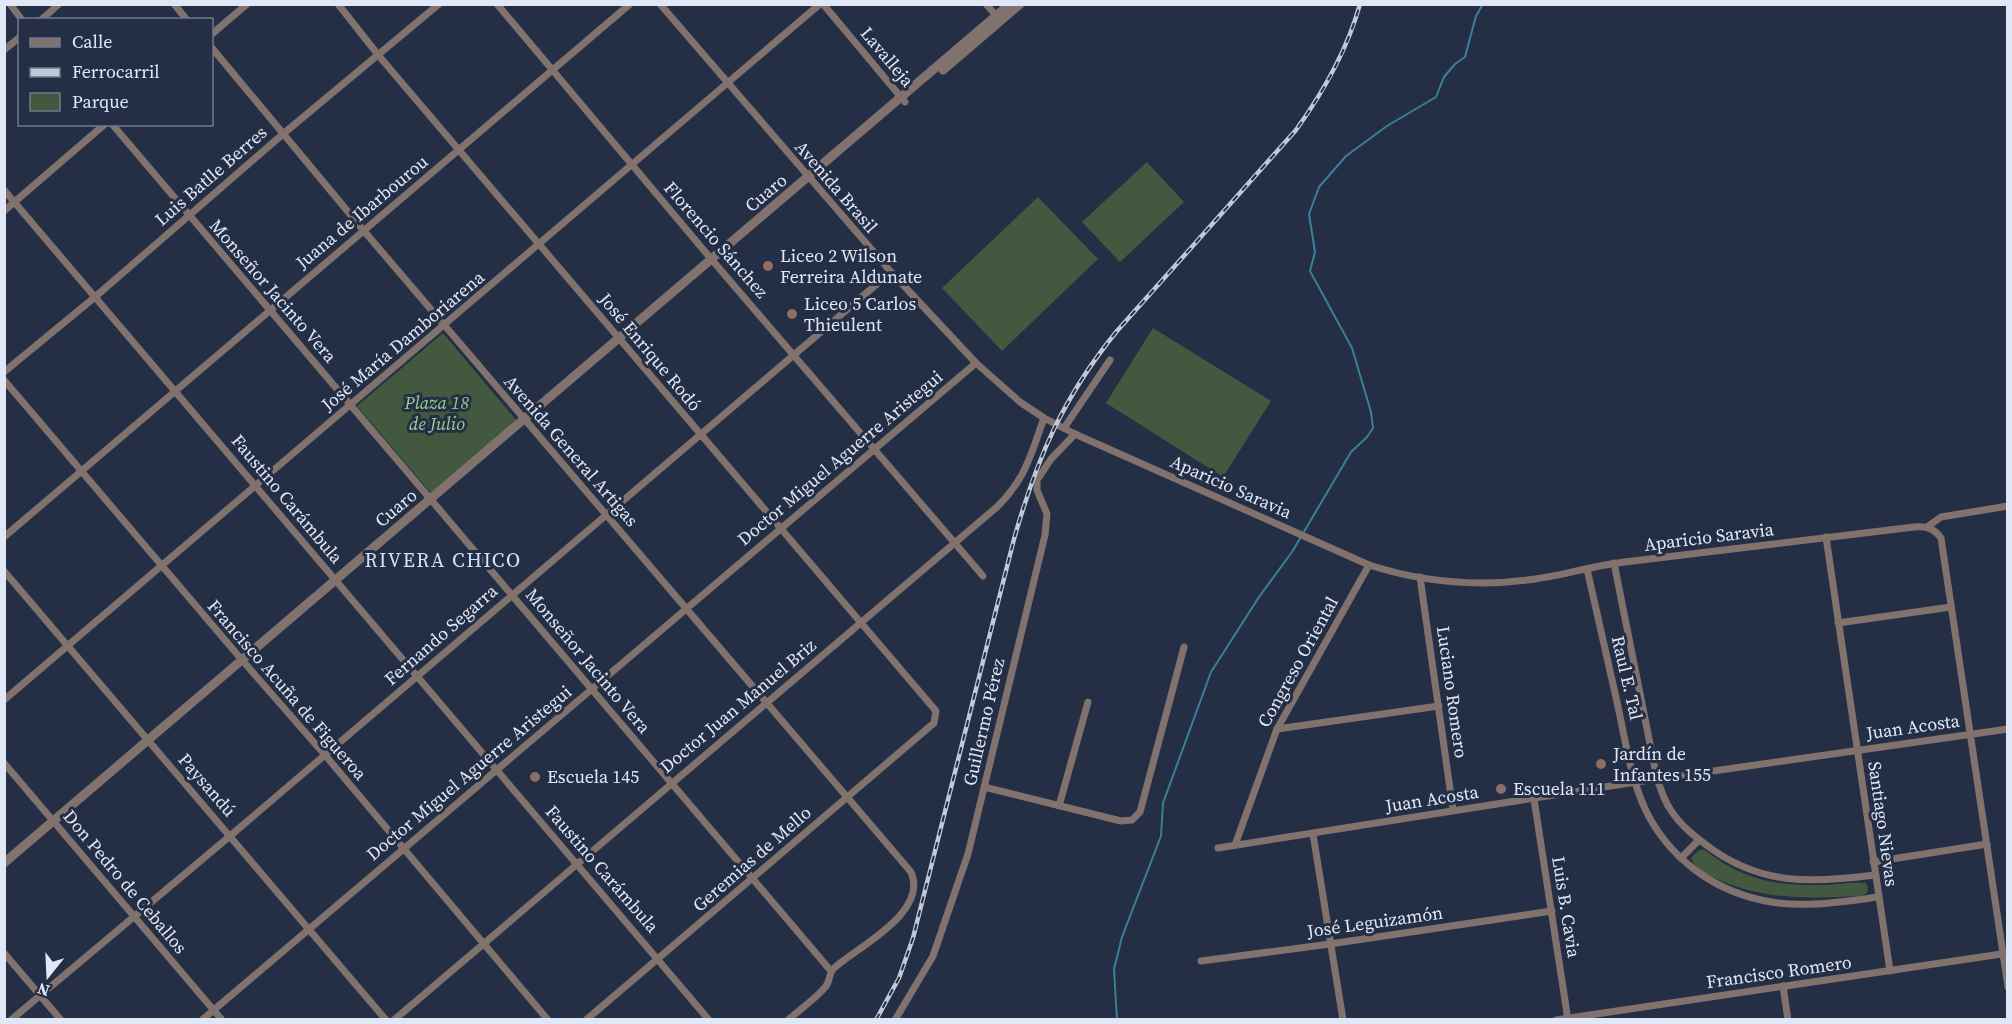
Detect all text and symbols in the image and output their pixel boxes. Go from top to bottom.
legend [18,18,213,126]
street label: Lavalleja [855,21,920,93]
text: Calle [72,29,112,54]
text: Ferrocarril [72,59,160,84]
text: Parque [72,89,129,114]
street label: Luis Batlle Berres [149,120,272,231]
street label: Avenida Brasil [789,135,883,238]
street label: Juana de Ibarbourou [290,149,433,275]
street label: Cuaro [739,168,792,218]
street label: Florencio Sánchez [659,176,774,303]
street label: Monseñor Jacinto Vera [204,214,343,368]
place label: Liceo 2 Wilson Ferreira Aldunate [780,243,922,289]
marker: Liceo 2 Wilson Ferreira Aldunate [761,259,775,273]
street label: José María Damboriarena [315,264,490,417]
street label: José Enrique Rodó [593,286,707,416]
place label: Liceo 5 Carlos Thieulent [804,291,916,337]
marker: Liceo 5 Carlos Thieulent [785,307,799,321]
street label: Doctor Miguel Aguerre Aristegui [732,364,948,551]
street label: Avenida General Artigas [499,370,644,532]
park label: Plaza 18 de Julio [404,390,469,436]
street label: Faustino Carámbula [226,429,349,569]
street label: Aparicio Saravia [1167,449,1297,525]
street label: Cuaro [369,483,422,533]
street label: Aparicio Saravia [1643,516,1776,557]
district label: RIVERA CHICO [364,546,522,574]
street label: Fernando Segarra [379,578,503,691]
street label: Monseñor Jacinto Vera [520,583,657,739]
street label: Congreso Oriental [1251,592,1344,732]
street label: Francisco Acuña de Figueroa [202,594,373,786]
street label: Luciano Romero [1431,624,1474,760]
street label: Doctor Juan Manuel Briz [654,633,821,779]
street label: Raul E. Tal [1606,633,1649,722]
street label: Guillermo Pérez [957,656,1010,788]
street label: Doctor Miguel Aguerre Aristegui [361,679,577,866]
street label: Juan Acosta [1864,707,1962,746]
place label: Jardín de Infantes 155 [1612,741,1711,787]
street label: Paysandú [173,747,242,822]
marker: Jardín de Infantes 155 [1594,757,1608,771]
street label: Santiago Nievas [1862,760,1905,888]
place label: Escuela 145 [547,764,639,789]
marker: Escuela 145 [528,770,542,784]
place label: Escuela 111 [1513,776,1605,801]
street label: Juan Acosta [1383,779,1481,818]
marker: Escuela 111 [1494,782,1508,796]
street label: Faustino Carámbula [540,800,665,938]
street label: Geremias de Mello [687,800,817,917]
street label: Don Pedro de Ceballos [58,804,193,959]
street label: Luis B. Cavia [1546,854,1587,960]
street label: José Leguizamón [1304,900,1444,944]
north arrow [18,946,78,1006]
street label: Francisco Romero [1705,949,1853,994]
text: N [34,978,52,1003]

